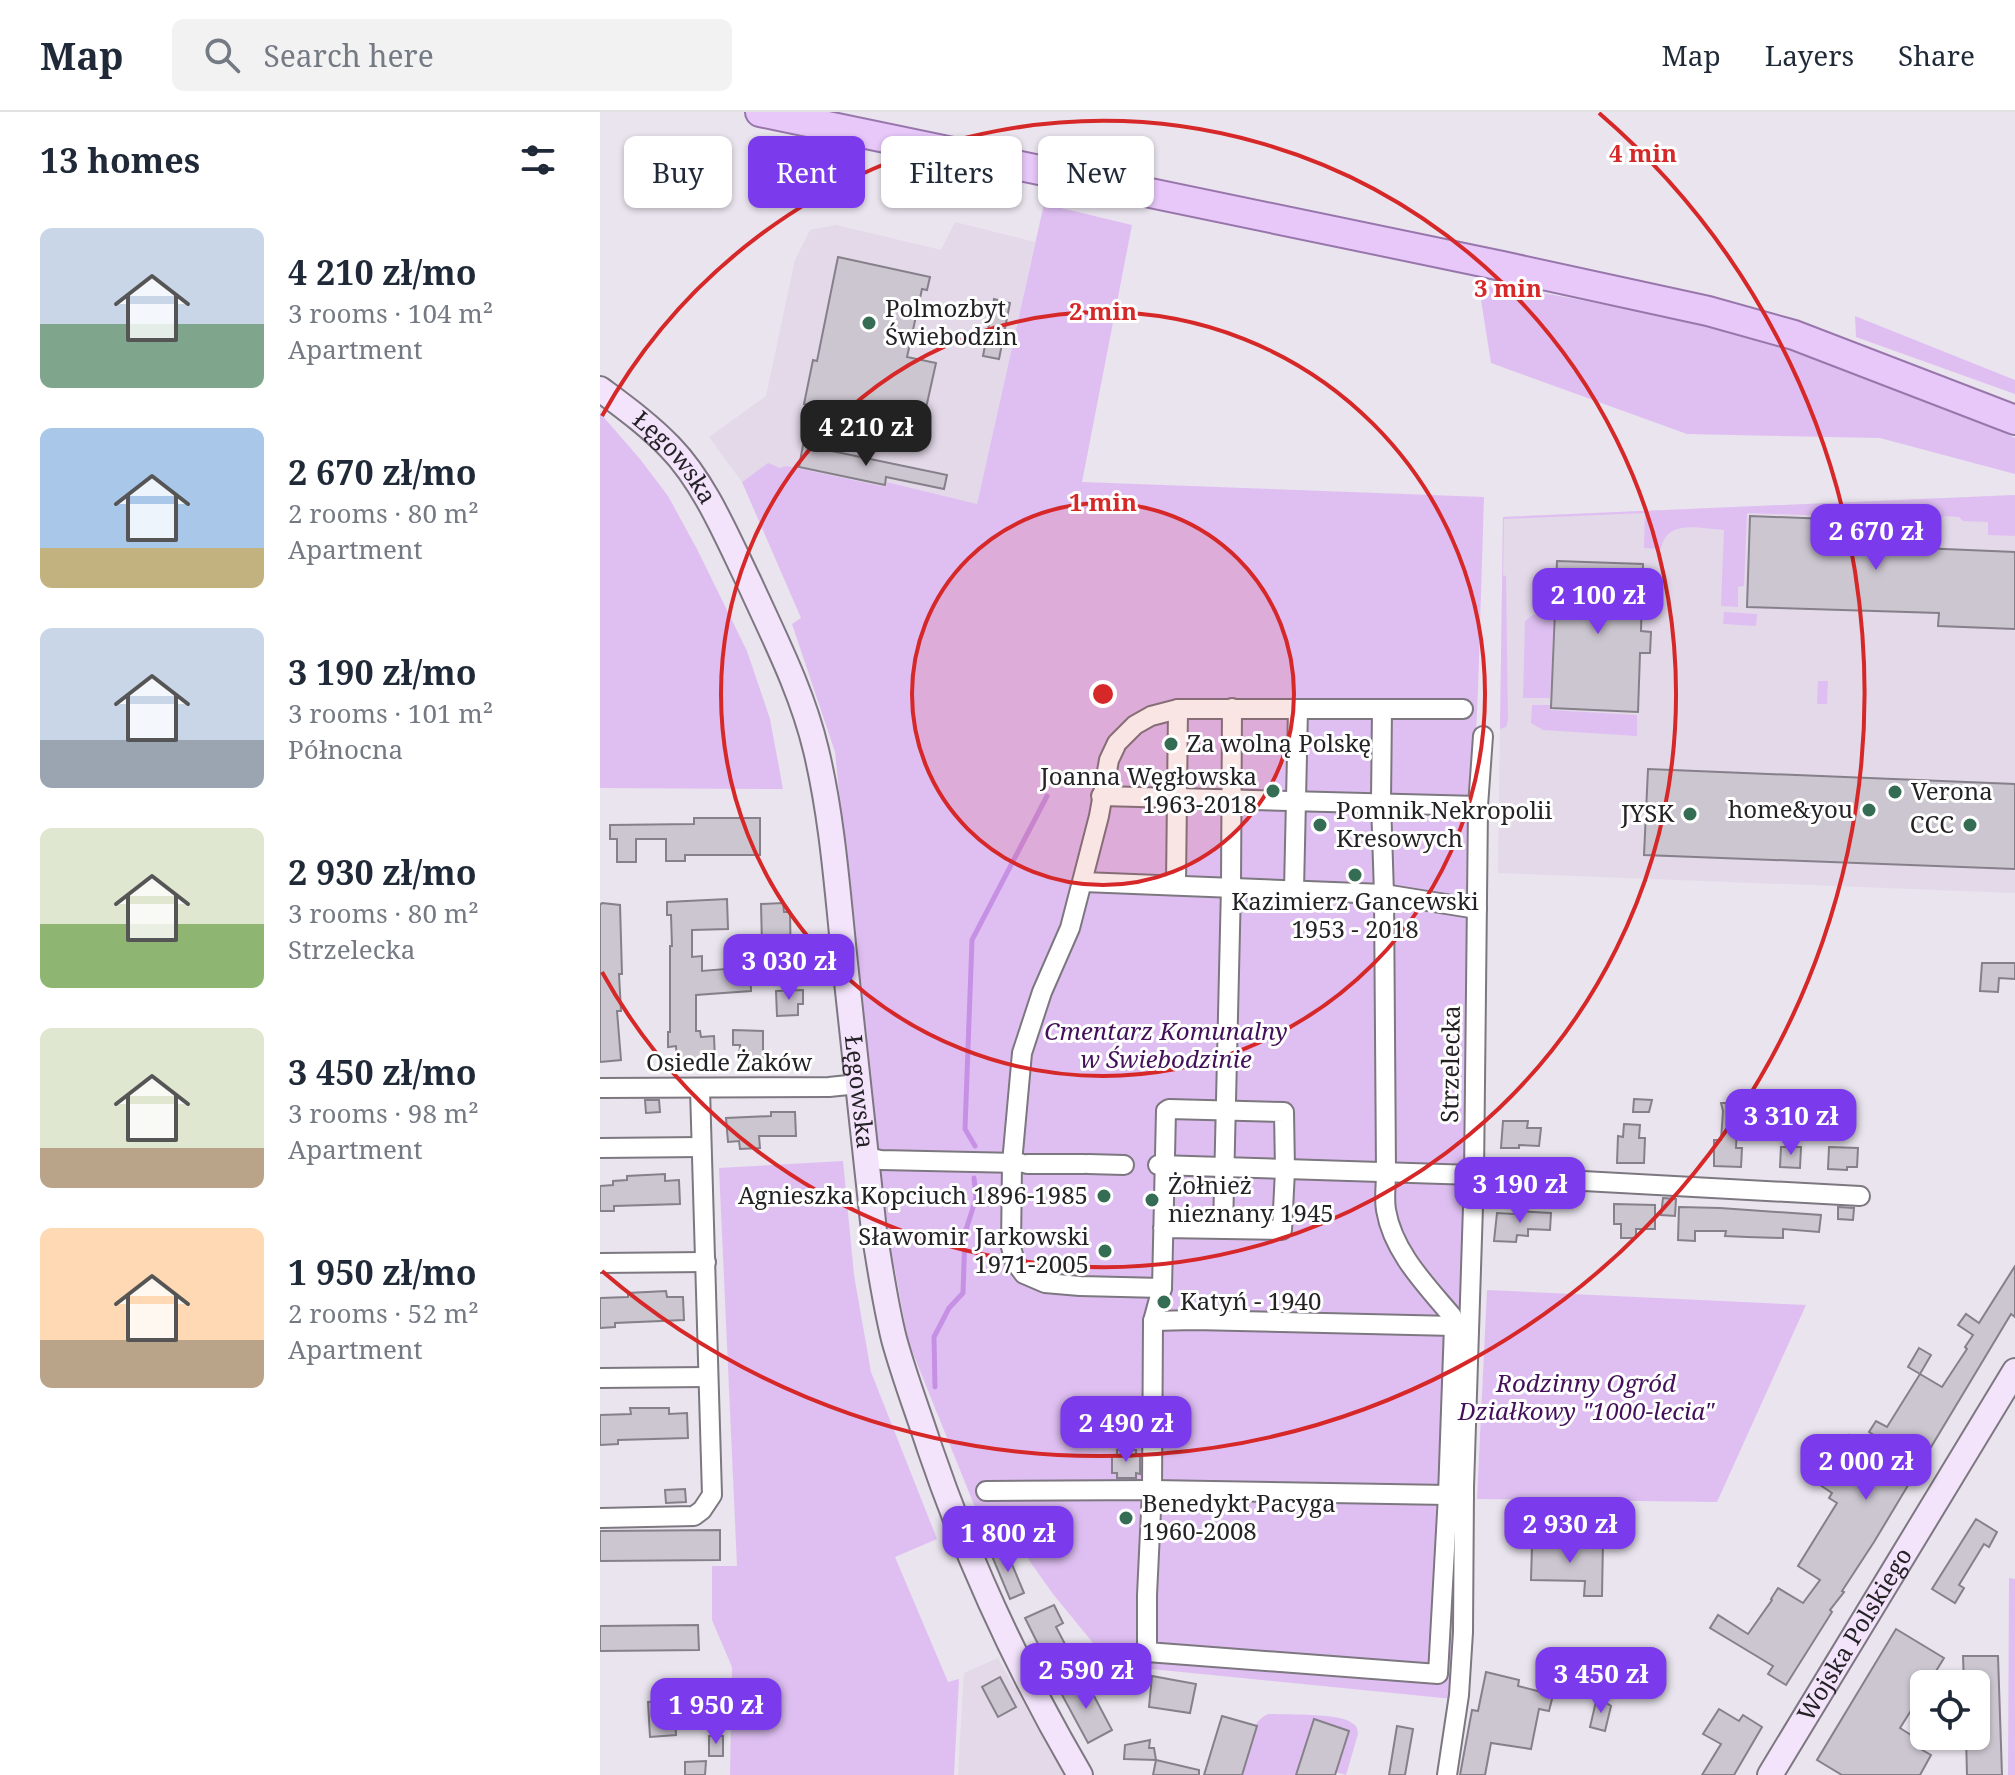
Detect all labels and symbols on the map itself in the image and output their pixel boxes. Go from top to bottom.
text: 4 min [1609,136,1677,169]
text: 3 min [1474,271,1542,304]
place label: Polmozbyt Świebodzin [885,291,1018,352]
text: 2 min [1069,294,1137,327]
marker: Polmozbyt Świebodzin [860,314,878,332]
pin: 4 210 zł [783,400,949,468]
street label: Łęgowska [626,402,725,510]
text: 1 min [1069,485,1137,518]
pin: 2 670 zł [1793,504,1959,572]
pin: 2 100 zł [1515,568,1681,636]
centre of rings [1089,680,1117,708]
place label: Za wolną Polskę [1187,726,1371,759]
marker: Za wolną Polskę [1162,735,1180,753]
place label: Joanna Węgłowska 1963-2018 [1039,759,1257,820]
place label: Verona [1911,774,1993,807]
marker: Joanna Węgłowska 1963-2018 [1264,782,1282,800]
marker: Verona [1886,783,1904,801]
place label: home&you [1728,792,1853,825]
place label: Pomnik Nekropolii Kresowych [1336,793,1553,854]
place label: JYSK [1620,796,1675,829]
marker: home&you [1860,801,1878,819]
marker: JYSK [1681,805,1699,823]
place label: CCC [1910,807,1954,840]
marker: Pomnik Nekropolii Kresowych [1311,816,1329,834]
marker: CCC [1961,816,1979,834]
marker: Kazimierz Gancewski 1953 - 2018 [1346,866,1364,884]
place label: Kazimierz Gancewski 1953 - 2018 [1231,884,1479,945]
pin: 3 030 zł [706,934,872,1002]
street label: Strzelecka [1432,1005,1467,1123]
park label: Cmentarz Komunalny w Świebodzinie [1044,1014,1288,1075]
street label: Łęgowska [838,1033,883,1150]
street label: Osiedle Żaków [646,1045,812,1078]
pin: 3 310 zł [1708,1089,1874,1157]
pin: 3 190 zł [1437,1157,1603,1225]
place label: Żołnież nieznany 1945 [1168,1168,1334,1229]
place label: Agnieszka Kopciuch 1896-1985 [738,1178,1088,1211]
marker: Agnieszka Kopciuch 1896-1985 [1095,1187,1113,1205]
marker: Żołnież nieznany 1945 [1143,1191,1161,1209]
place label: Sławomir Jarkowski 1971-2005 [858,1219,1089,1280]
marker: Sławomir Jarkowski 1971-2005 [1096,1242,1114,1260]
place label: Katyń - 1940 [1180,1284,1321,1317]
marker: Katyń - 1940 [1155,1293,1173,1311]
park label: Rodzinny Ogród Działkowy "1000-lecia" [1457,1366,1715,1427]
pin: 2 490 zł [1043,1396,1209,1464]
pin: 2 000 zł [1783,1434,1949,1502]
place label: Benedykt Pacyga 1960-2008 [1142,1486,1336,1547]
pin: 2 930 zł [1487,1497,1653,1565]
pin: 1 800 zł [925,1506,1091,1574]
marker: Benedykt Pacyga 1960-2008 [1117,1509,1135,1527]
street label: Wojska Polskiego [1788,1541,1919,1727]
pin: 2 590 zł [1003,1643,1169,1711]
pin: 3 450 zł [1518,1647,1684,1715]
pin: 1 950 zł [633,1678,799,1746]

